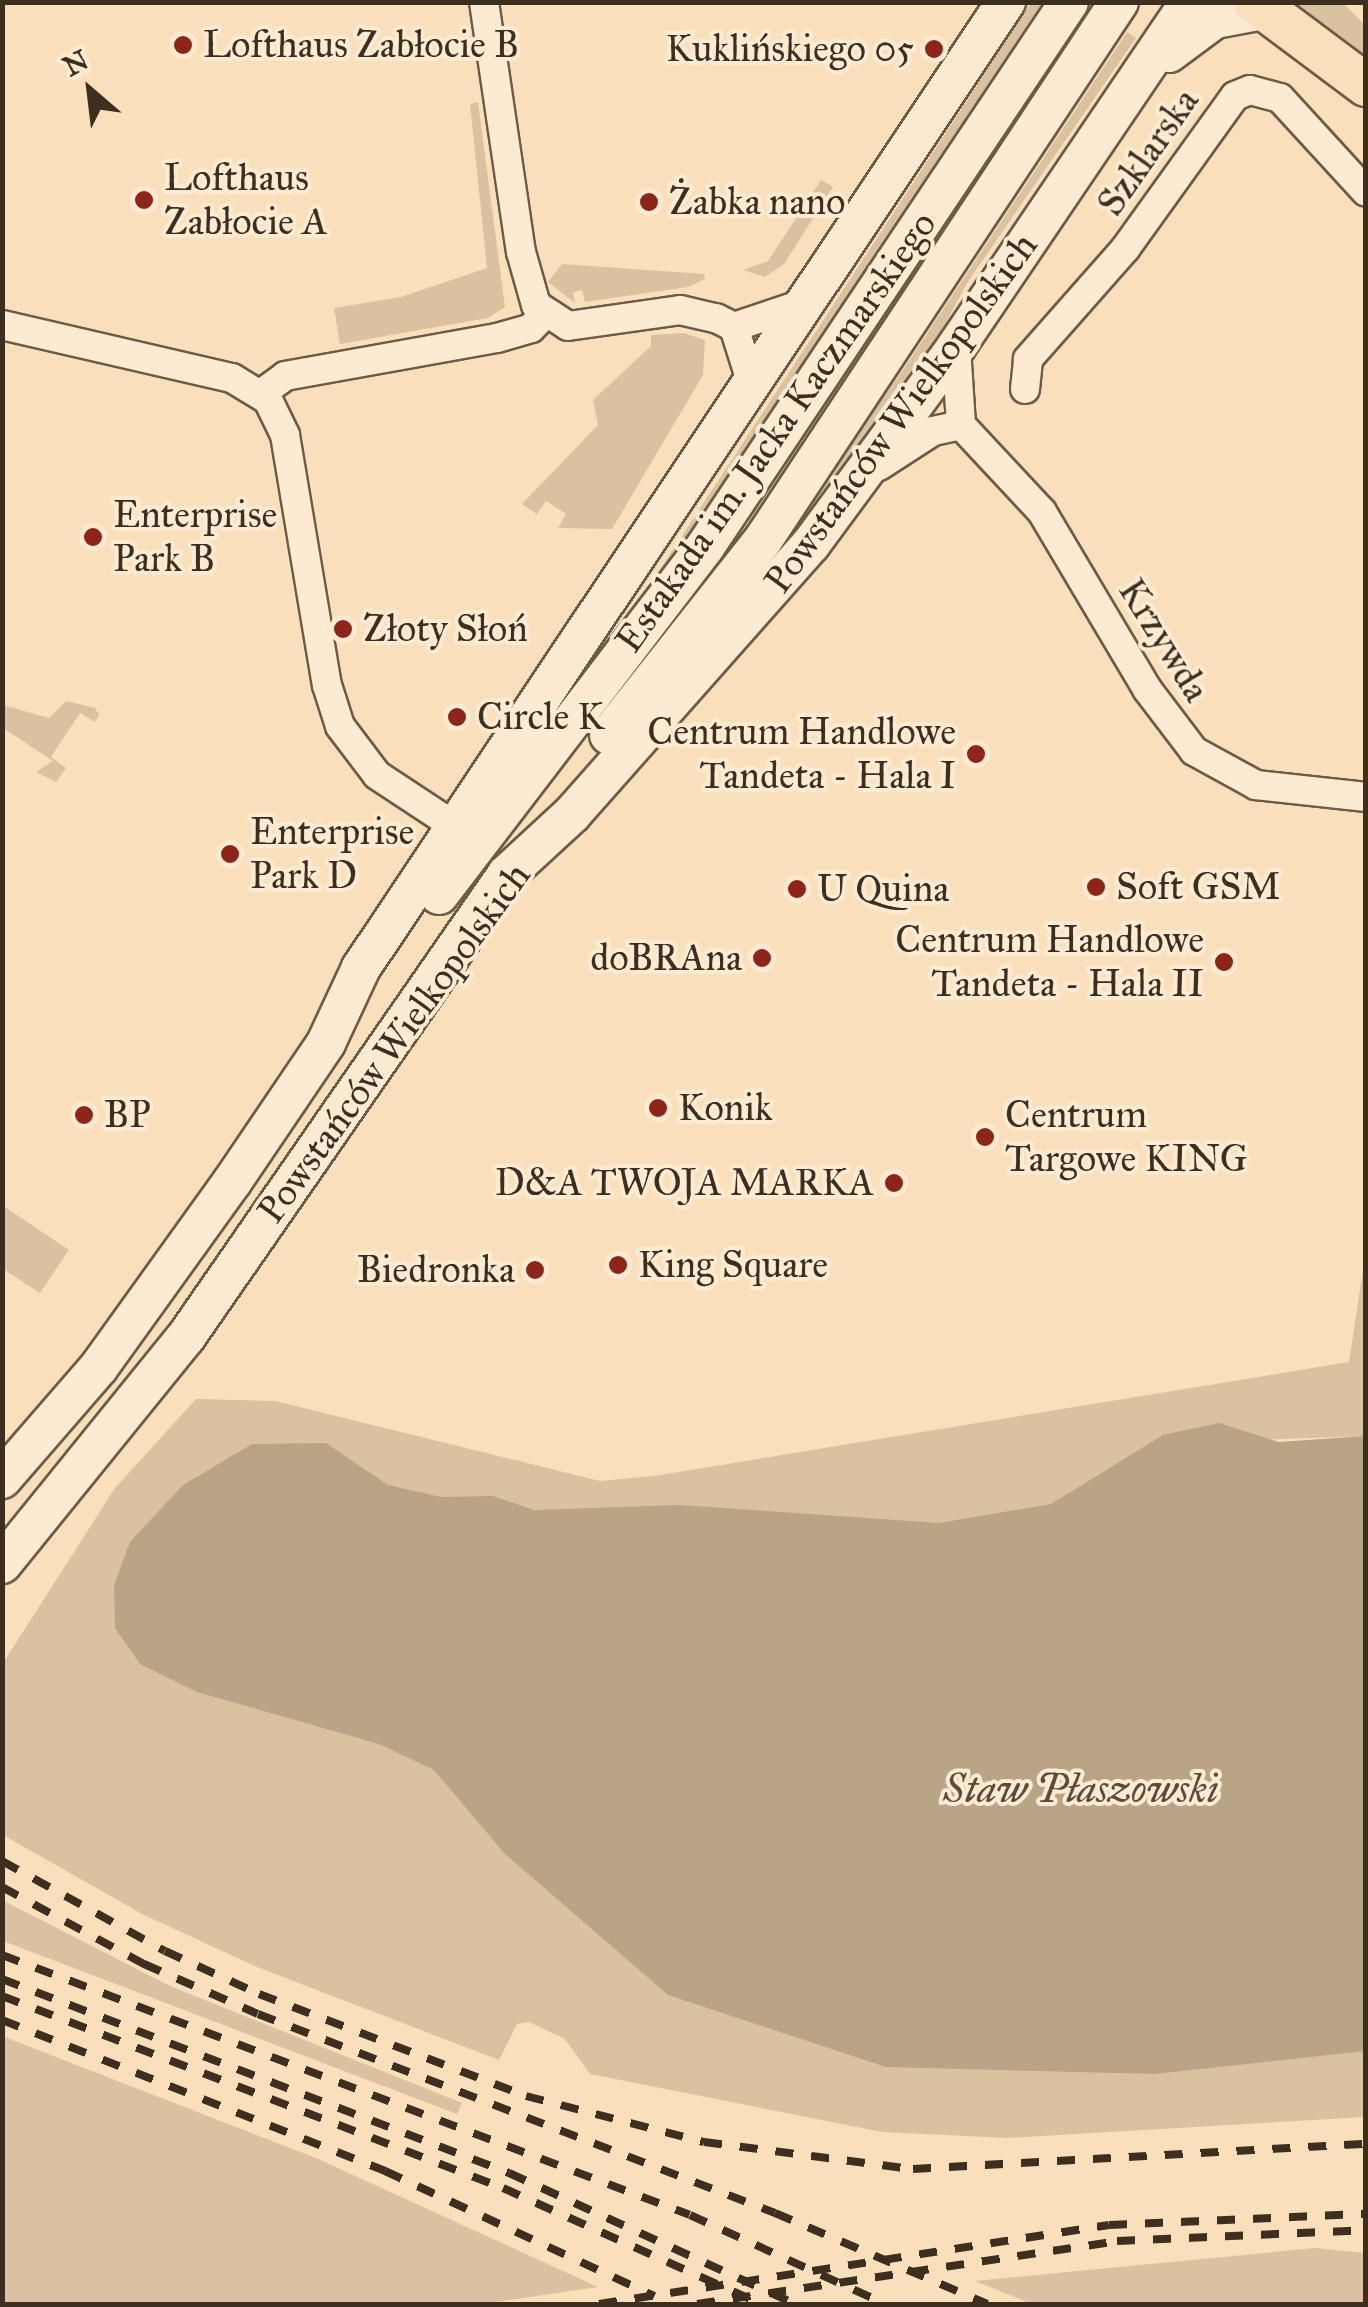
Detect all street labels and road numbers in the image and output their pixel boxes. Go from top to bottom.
street label: Szklarska [1088,79,1208,225]
street label: Estakada im. Jacka Kaczmarskiego [606,203,946,661]
street label: Powstańców Wielkopolskich [755,224,1047,602]
street label: Krzywda [1109,570,1219,710]
street label: Powstańców Wielkopolskich [248,854,540,1232]

